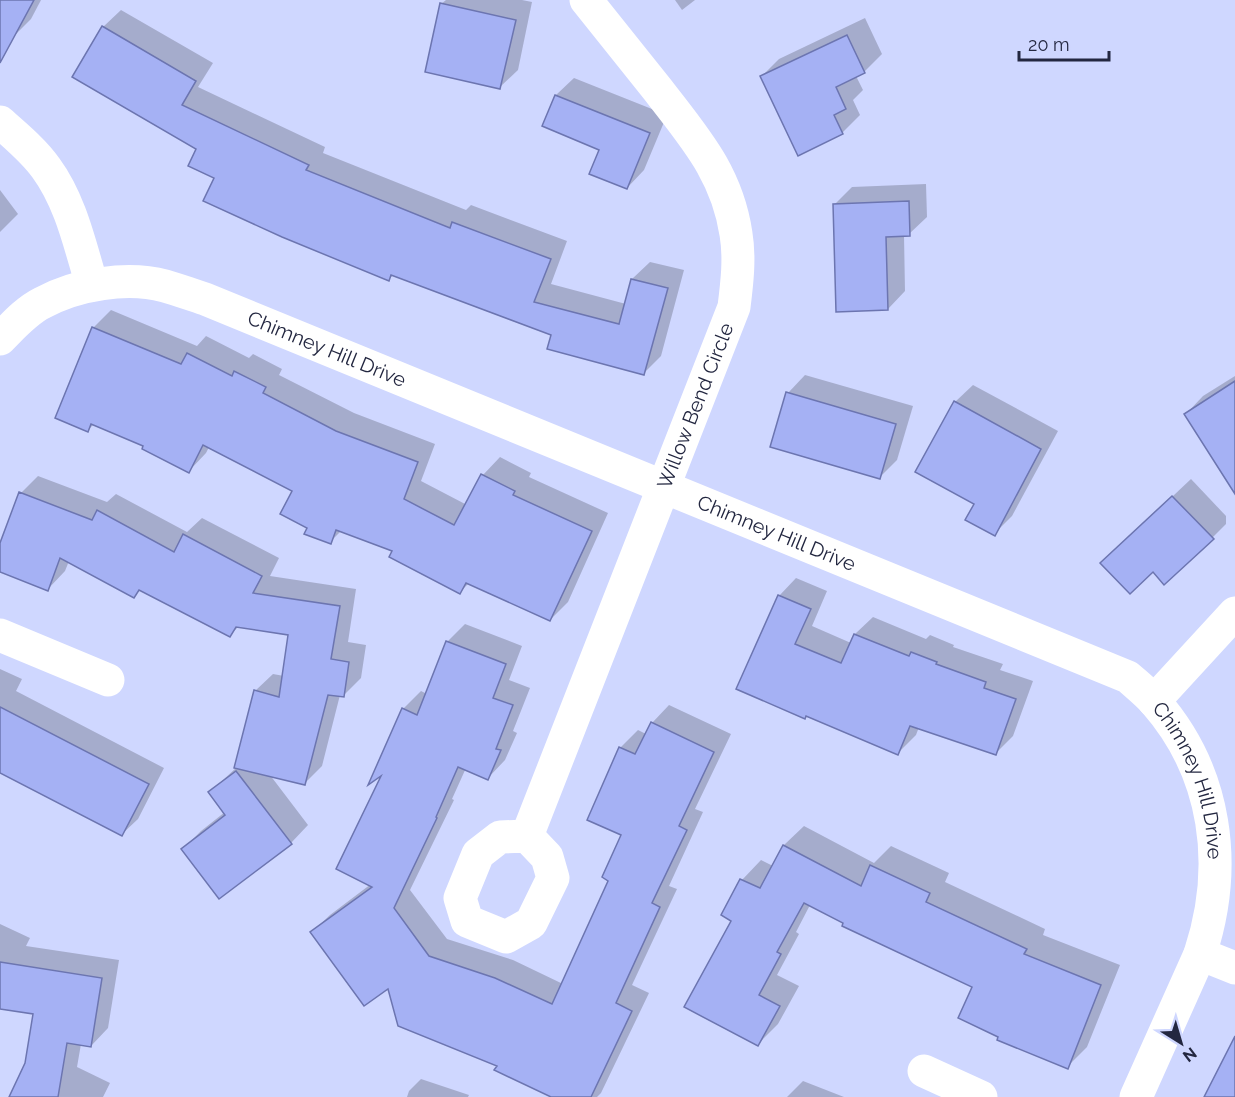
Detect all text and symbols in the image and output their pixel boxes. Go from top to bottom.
scale bar [1019,24,1109,62]
text: 20 m [1028,34,1070,55]
street label: Chimney Hill Drive [244,306,410,392]
street label: Willow Bend Circle [652,319,739,492]
street label: Chimney Hill Drive [694,490,860,576]
street label: Chimney Hill Drive [1148,697,1227,860]
north arrow [1151,1013,1211,1073]
text: N [1179,1043,1200,1066]

